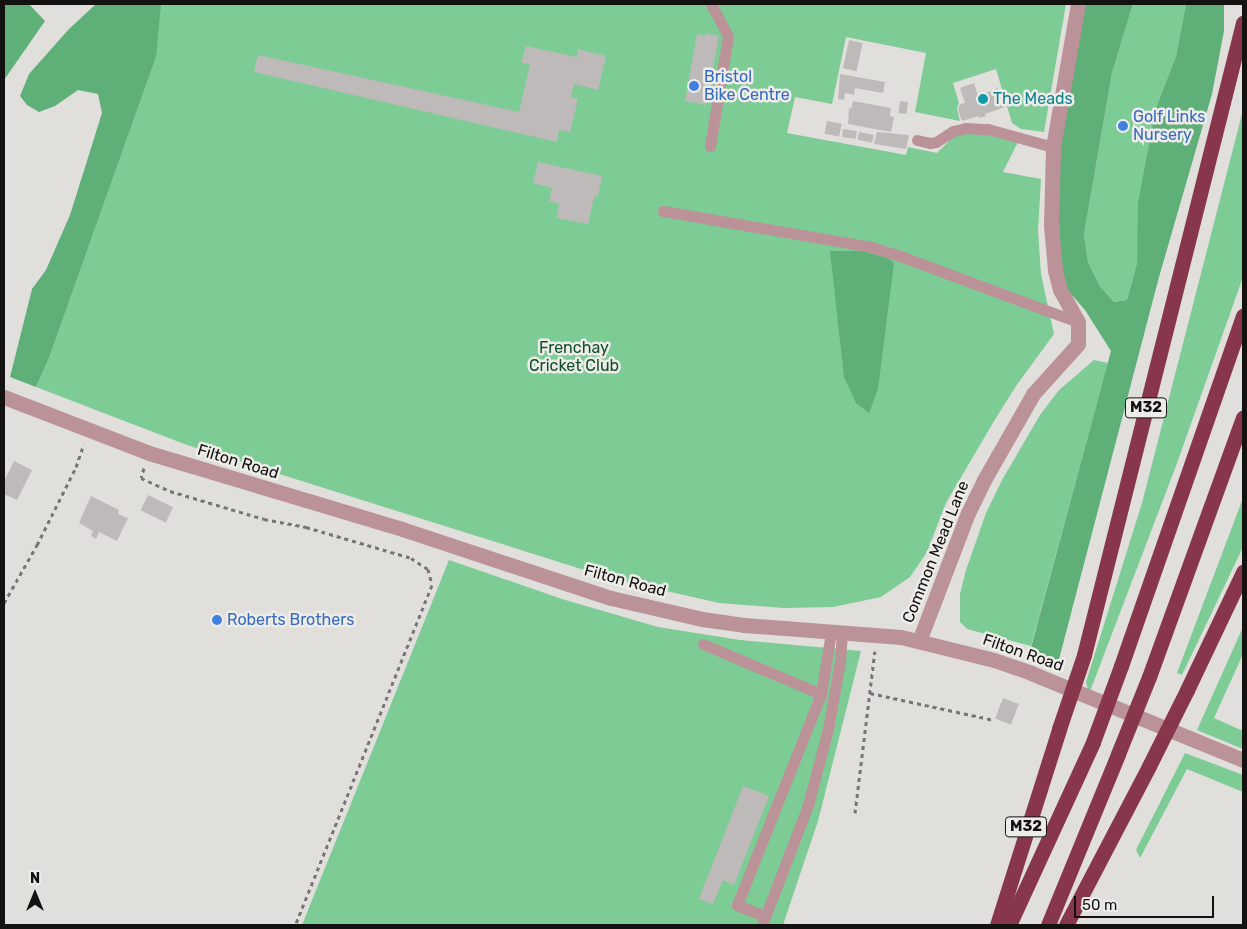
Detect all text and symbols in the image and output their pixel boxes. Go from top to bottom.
place label: Bristol Bike Centre [704,67,790,105]
marker: Bristol Bike Centre [688,80,700,92]
place label: The Meads [993,89,1073,109]
marker: The Meads [977,93,989,105]
place label: Golf Links Nursery [1133,107,1206,145]
marker: Golf Links Nursery [1117,120,1129,132]
park label: Frenchay Cricket Club [529,338,619,376]
road number: M32 [1125,396,1167,420]
street label: Filton Road [195,441,281,483]
street label: Common Mead Lane [899,478,973,626]
street label: Filton Road [582,561,668,601]
place label: Roberts Brothers [227,610,354,630]
marker: Roberts Brothers [211,614,223,626]
street label: Filton Road [980,630,1066,676]
road number: M32 [1005,814,1047,840]
north arrow [10,869,60,919]
text: N [30,870,40,887]
scale bar [1077,886,1217,918]
text: 50 m [1082,896,1117,914]

